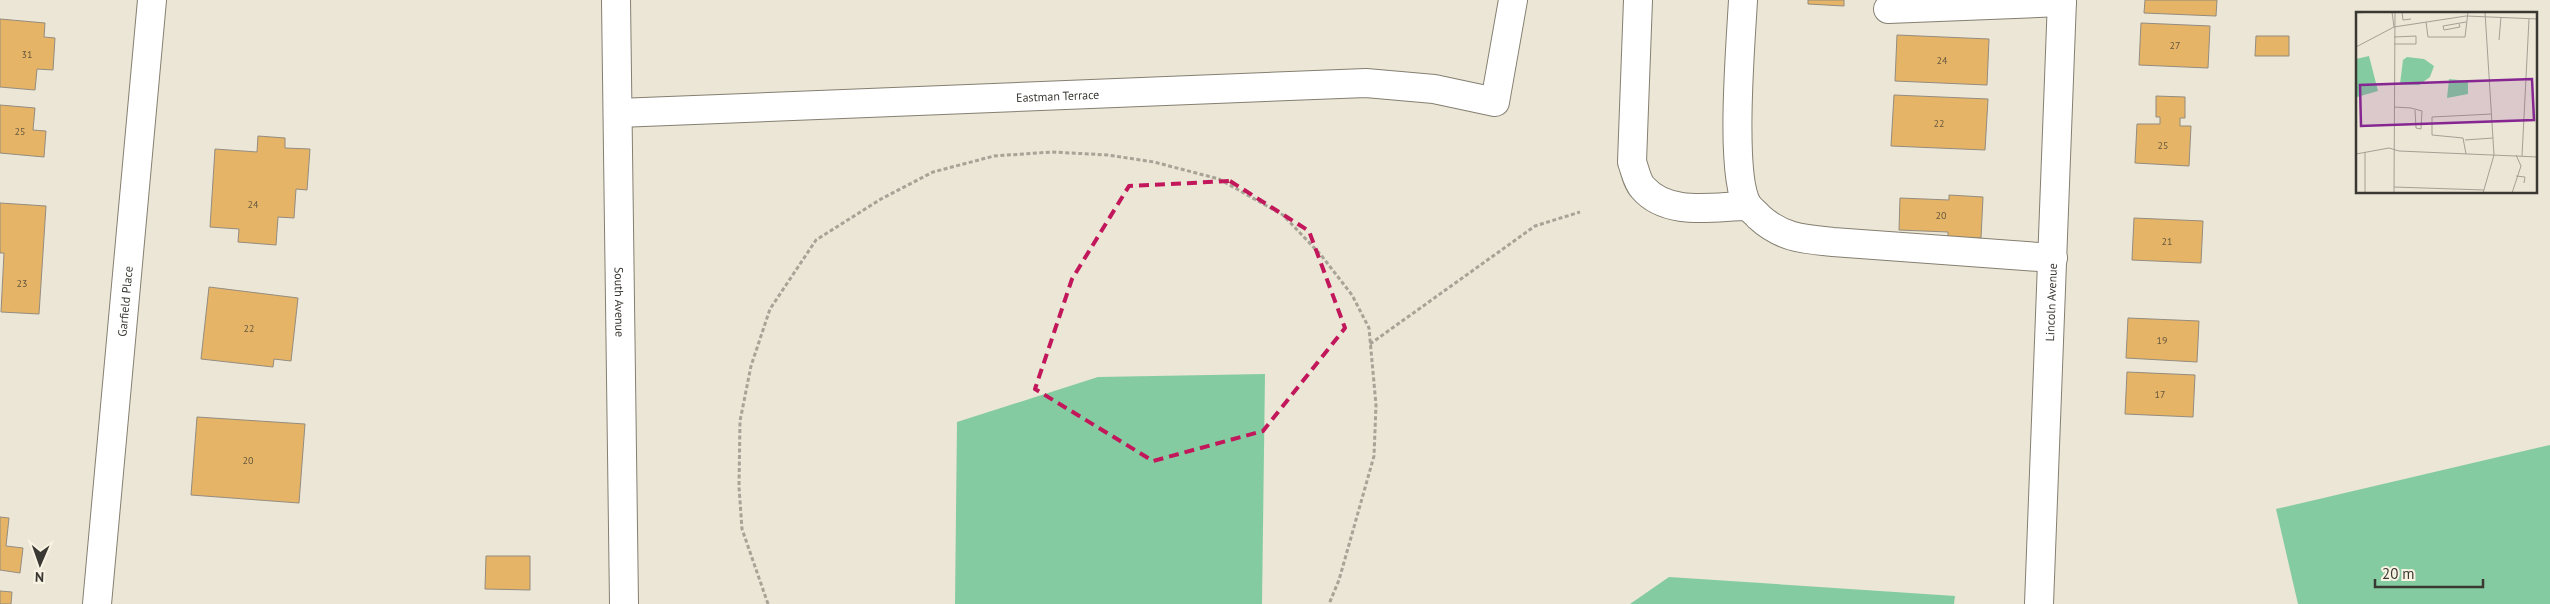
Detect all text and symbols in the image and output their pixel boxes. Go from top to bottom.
inset map [2356,12,2538,194]
house number: 27 [2170,39,2180,52]
house number: 31 [22,48,32,61]
house number: 24 [1937,54,1948,67]
street label: Eastman Terrace [1016,86,1100,105]
house number: 22 [1934,117,1944,130]
house number: 25 [15,125,25,138]
house number: 25 [2158,139,2168,152]
house number: 24 [248,198,259,211]
house number: 20 [1936,209,1947,222]
house number: 21 [2162,235,2172,248]
street label: Lincoln Avenue [2042,263,2059,341]
street label: Garfield Place [114,265,135,337]
street label: South Avenue [612,267,628,337]
house number: 23 [17,277,27,290]
house number: 22 [244,322,254,335]
house number: 19 [2157,334,2167,347]
house number: 17 [2155,388,2165,401]
house number: 20 [243,454,254,467]
north arrow [15,539,65,589]
scale bar [2375,556,2482,588]
text: 20 m [2382,564,2415,583]
text: N [35,568,44,586]

